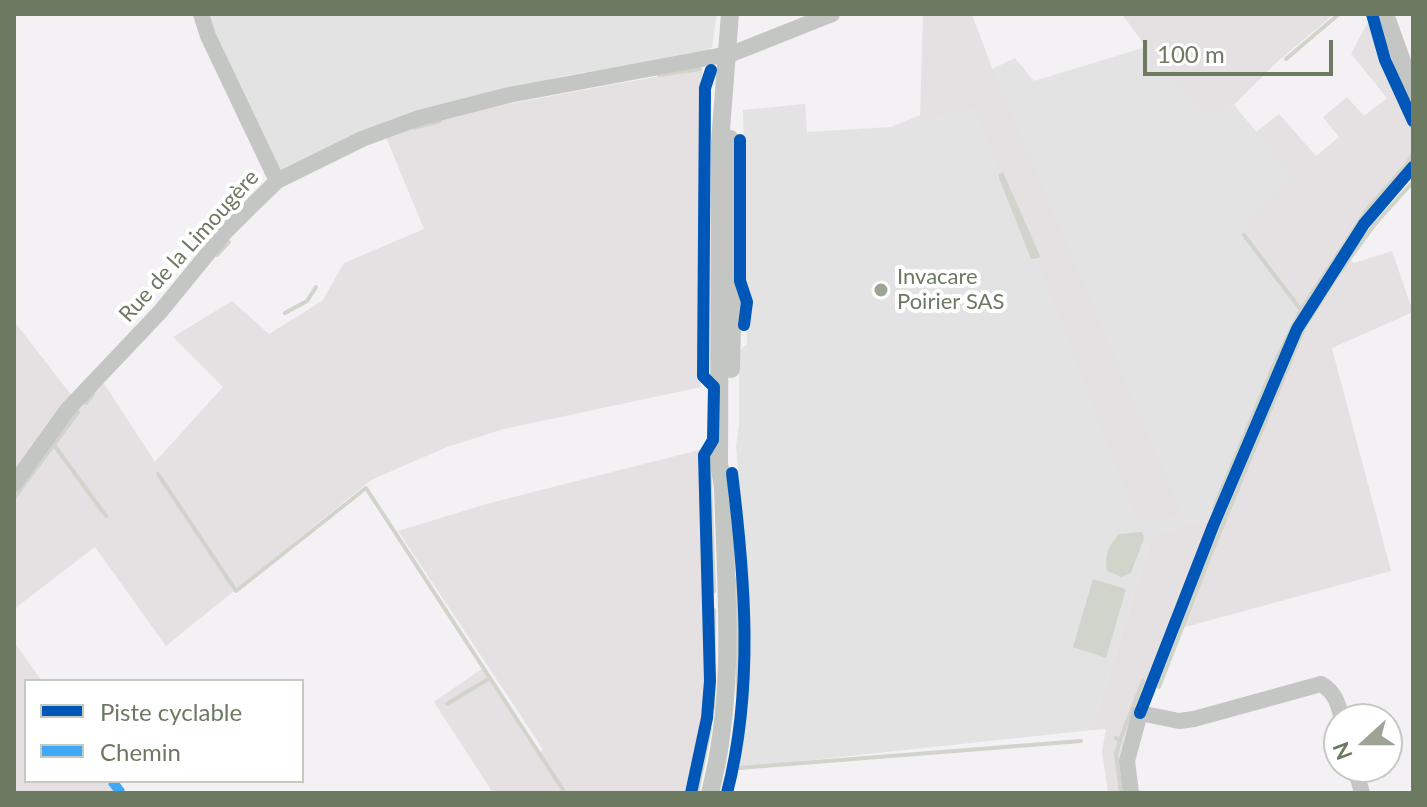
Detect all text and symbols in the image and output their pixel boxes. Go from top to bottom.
scale bar [1147,24,1337,74]
text: 100 m [1157,39,1225,68]
street label: Rue de la Limougère [114,164,264,328]
place label: Invacare Poirier SAS [897,264,1004,316]
marker: Invacare Poirier SAS [872,281,890,299]
legend [24,679,304,783]
text: Piste cyclable [100,697,242,726]
north arrow [1323,703,1403,783]
text: Chemin [100,737,181,766]
text: N [1326,738,1358,764]

